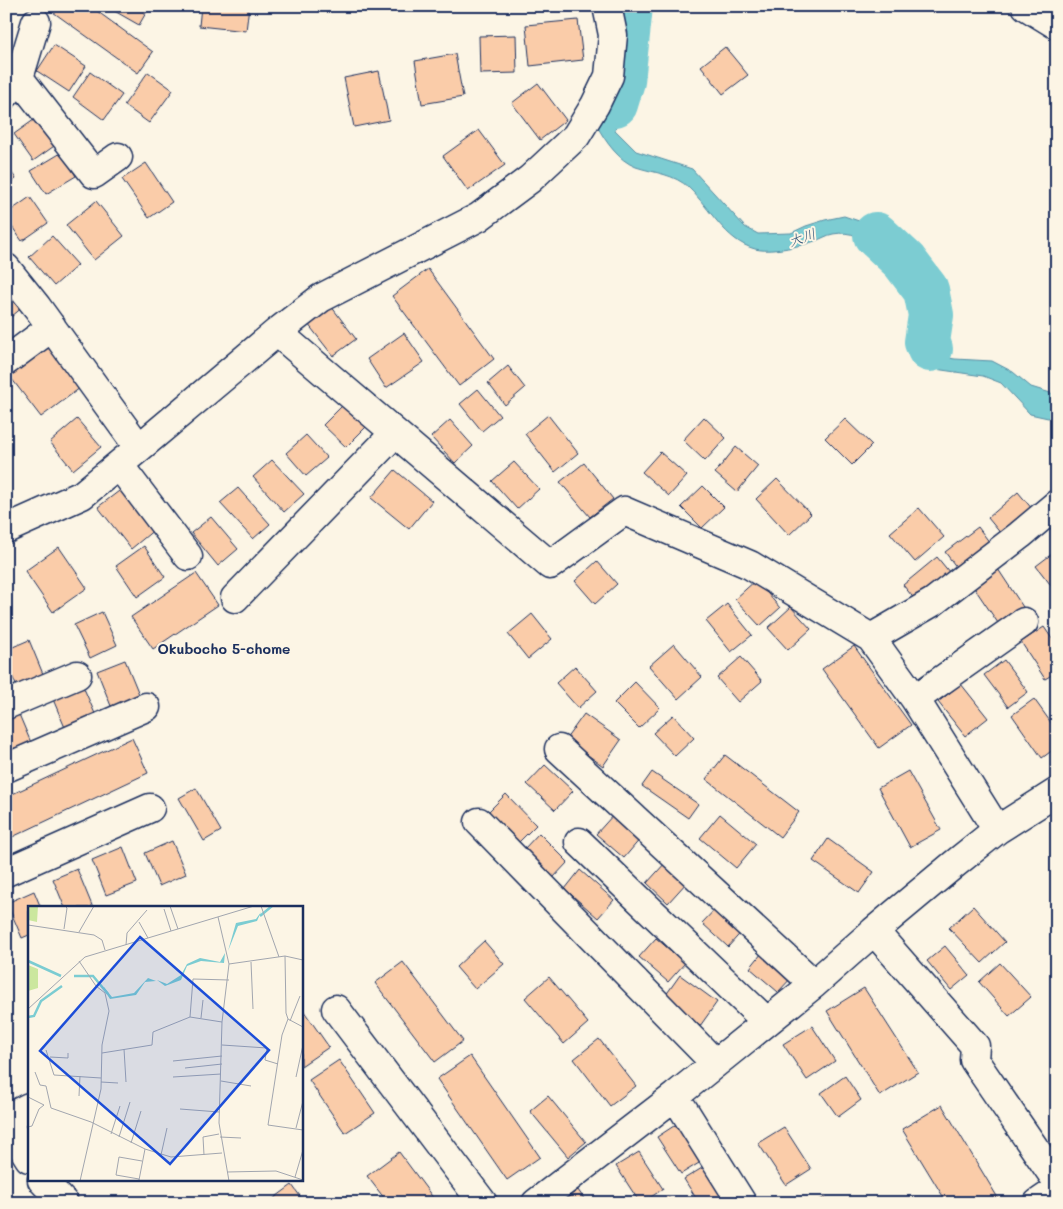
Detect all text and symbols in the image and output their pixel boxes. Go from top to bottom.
water label: 大川 [786,223,818,251]
district label: Okubocho 5-chome [158,639,290,658]
inset map [28,906,302,1182]

